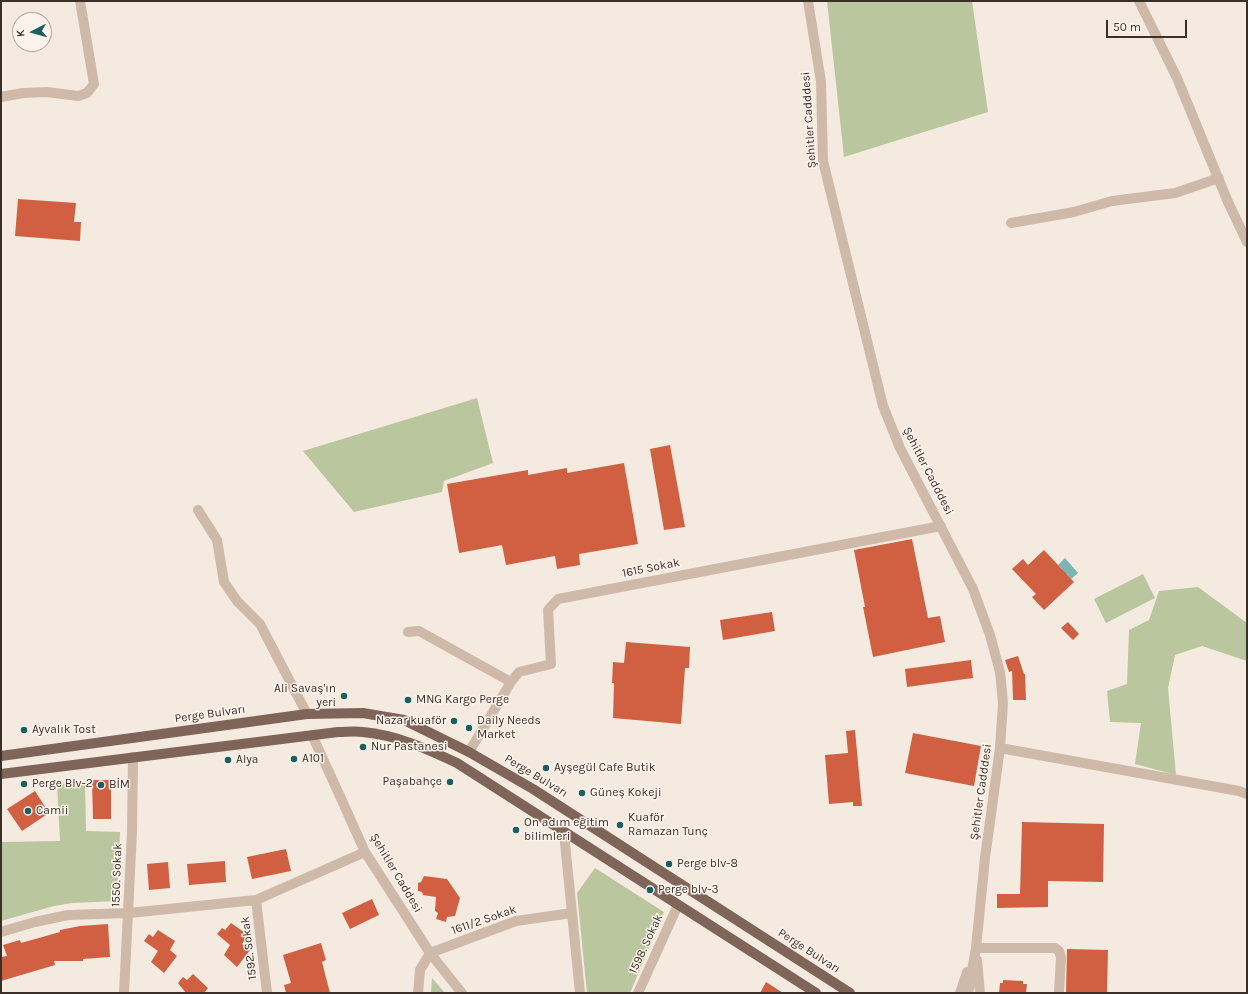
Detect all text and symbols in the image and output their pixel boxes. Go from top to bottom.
north arrow [12,12,52,52]
scale bar [1108,12,1189,38]
text: 50 m [1113,20,1141,34]
text: K [14,29,27,37]
street label: Şehitler Cadddesi [798,71,820,169]
street label: Şehitler Cadddesi [900,425,956,517]
street label: 1615 Sokak [621,555,681,581]
place label: Ali Savaş'ın yeri [274,682,336,710]
marker: Ali Savaş'ın yeri [339,691,349,701]
place label: MNG Kargo Perge [416,693,509,707]
marker: MNG Kargo Perge [403,695,413,705]
street label: Perge Bulvarı [174,702,246,726]
place label: Nazar kuaför [376,714,446,728]
place label: Daily Needs Market [477,714,541,742]
marker: Nazar kuaför [449,716,459,726]
place label: Ayvalık Tost [32,723,96,737]
marker: Daily Needs Market [464,723,474,733]
marker: Ayvalık Tost [19,725,29,735]
place label: Nur Pastanesi [371,740,448,754]
marker: Nur Pastanesi [358,742,368,752]
street label: Şehitler Cadddesi [967,743,995,841]
street label: Perge Bulvarı [502,751,570,801]
place label: A101 [302,752,324,766]
place label: Alya [236,753,258,767]
marker: A101 [289,754,299,764]
marker: Alya [223,755,233,765]
place label: Ayşegül Cafe Butik [554,761,656,775]
marker: Ayşegül Cafe Butik [541,763,551,773]
place label: Paşabahçe [383,775,442,789]
place label: Perge Blv-2 [32,777,93,791]
marker: Paşabahçe [445,777,455,787]
place label: BİM [109,778,130,792]
marker: Perge Blv-2 [19,779,29,789]
marker: BİM [96,780,106,790]
place label: Güneş Kokeji [590,786,662,800]
marker: Güneş Kokeji [577,788,587,798]
place label: Camii [36,804,68,818]
marker: Camii [23,806,33,816]
place label: Kuaför Ramazan Tunç [628,811,708,839]
place label: On adım eğitim bilimleri [524,816,609,844]
marker: Kuaför Ramazan Tunç [615,820,625,830]
marker: On adım eğitim bilimleri [511,825,521,835]
street label: Şehitler Caddesi [367,831,425,915]
street label: 1550. Sokak [109,843,125,907]
place label: Perge blv-8 [677,857,738,871]
marker: Perge blv-8 [664,859,674,869]
place label: Perge blv-3 [658,883,718,897]
marker: Perge blv-3 [645,885,655,895]
street label: 1611/2 Sokak [450,902,518,938]
street label: 1598. Sokak [626,912,666,976]
street label: 1592. Sokak [238,916,260,980]
street label: Perge Bulvarı [775,926,843,976]

